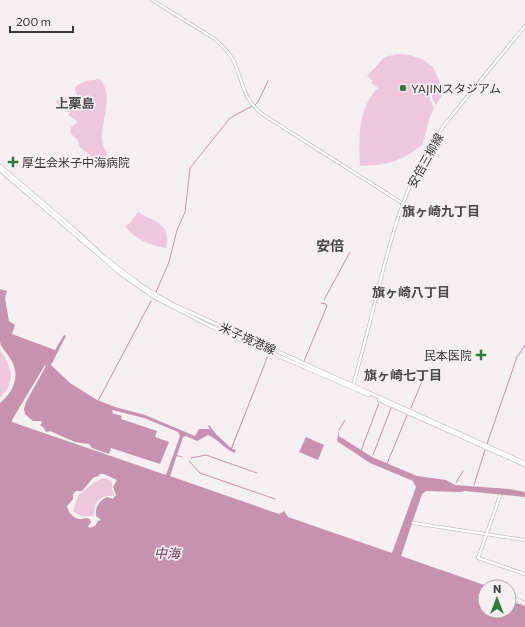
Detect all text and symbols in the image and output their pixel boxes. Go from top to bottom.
scale bar [10,8,73,34]
text: 200 m [16,14,51,28]
place label: YAJINスタジアム [411,81,501,96]
marker: YAJINスタジアム [398,83,408,93]
district label: 上栗島 [55,95,95,111]
street label: 安倍三柳線 [404,130,446,190]
place label: 厚生会米子中海病院 [22,155,130,169]
marker: 厚生会米子中海病院 [7,156,19,168]
district label: 旗ヶ崎九丁目 [402,203,480,219]
district label: 安倍 [316,237,344,254]
district label: 旗ヶ崎八丁目 [372,284,450,300]
street label: 米子境港線 [218,319,278,357]
place label: 民本医院 [424,348,472,362]
marker: 民本医院 [475,349,487,361]
district label: 旗ヶ崎七丁目 [364,367,442,383]
water label: 中海 [154,545,182,561]
north arrow [477,579,517,619]
text: N [493,582,501,595]

